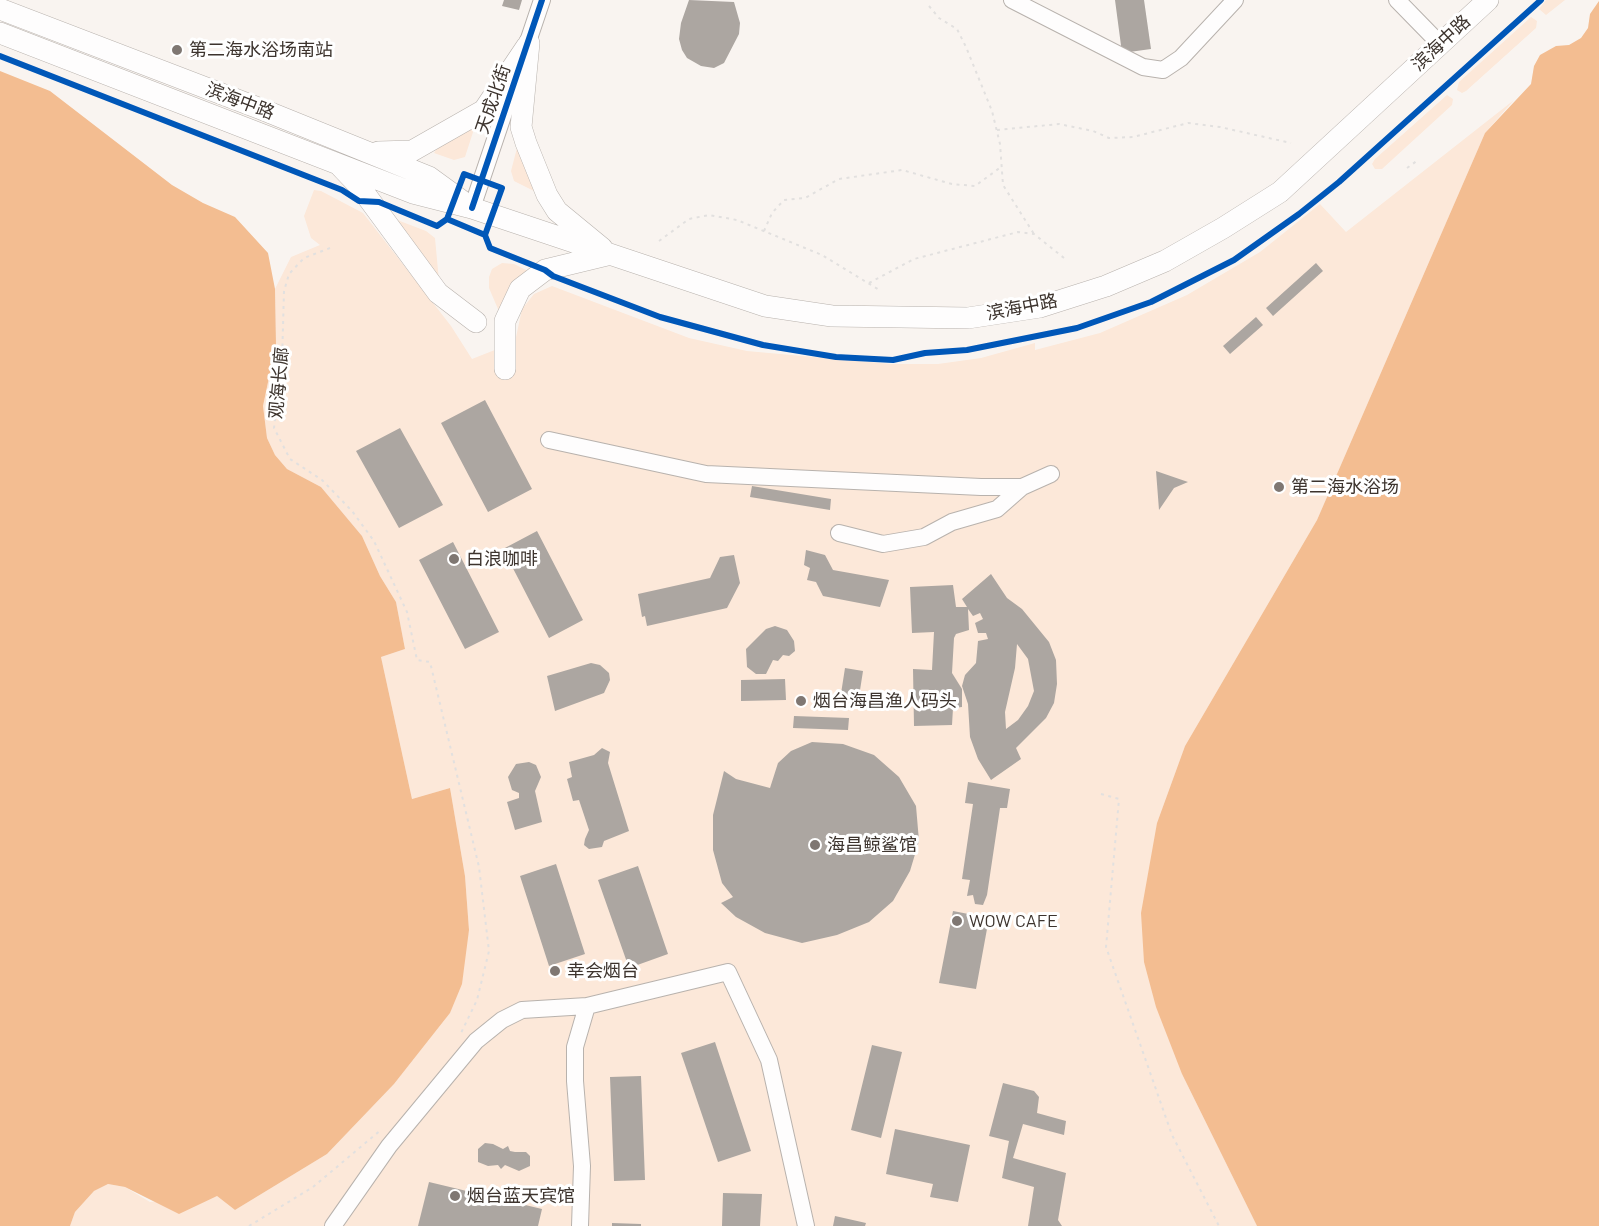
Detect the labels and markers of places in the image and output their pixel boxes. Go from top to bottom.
place label: 第二海水浴场南站 [189,39,333,61]
marker: 第二海水浴场南站 [170,43,184,57]
place label: 第二海水浴场 [1291,476,1399,498]
marker: 第二海水浴场 [1272,480,1286,494]
place label: 白浪咖啡 [466,548,538,570]
marker: 白浪咖啡 [447,552,461,566]
place label: 烟台海昌渔人码头 [813,690,957,712]
marker: 烟台海昌渔人码头 [794,694,808,708]
place label: 海昌鲸鲨馆 [827,834,917,856]
marker: 海昌鲸鲨馆 [808,838,822,852]
place label: WOW CAFE [969,910,1058,932]
marker: WOW CAFE [950,914,964,928]
place label: 幸会烟台 [567,960,639,982]
marker: 幸会烟台 [548,964,562,978]
place label: 烟台蓝天宾馆 [467,1185,575,1207]
marker: 烟台蓝天宾馆 [448,1189,462,1203]

